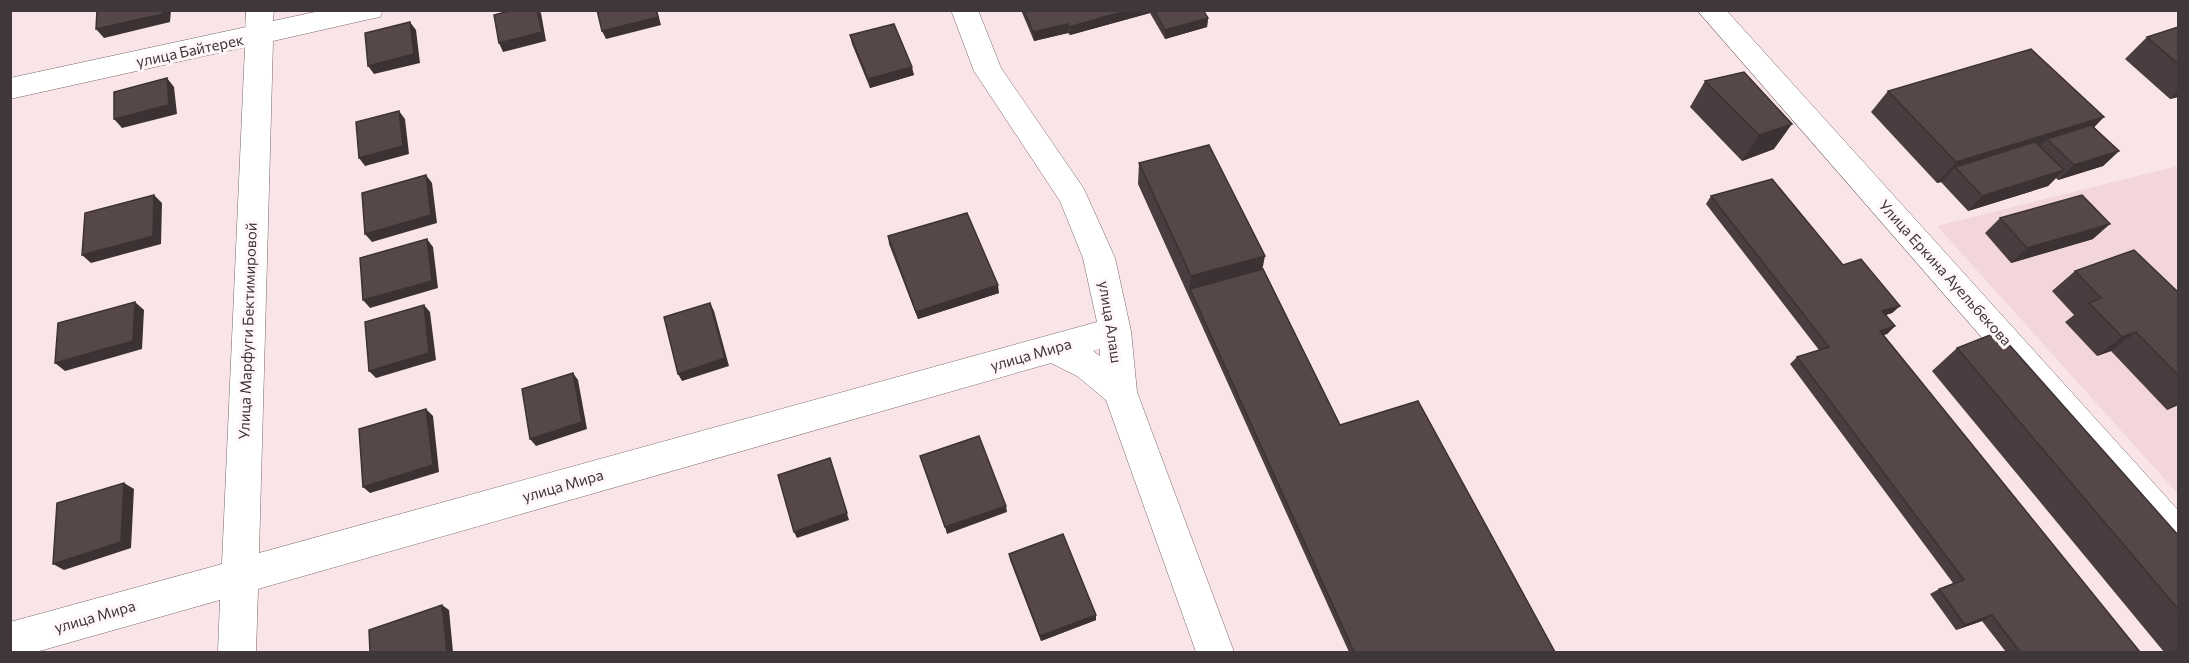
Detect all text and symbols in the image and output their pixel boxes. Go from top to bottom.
street label: улица Байтерек [134,30,245,70]
street label: Улица Еркина Ауельбекова [1876,196,2016,349]
street label: Улица Марфуги Бектимировой [234,222,260,440]
street label: улица Алаш [1096,279,1126,364]
street label: улица Мира [988,334,1073,374]
street label: улица Мира [520,465,605,505]
street label: улица Мира [52,596,137,636]

